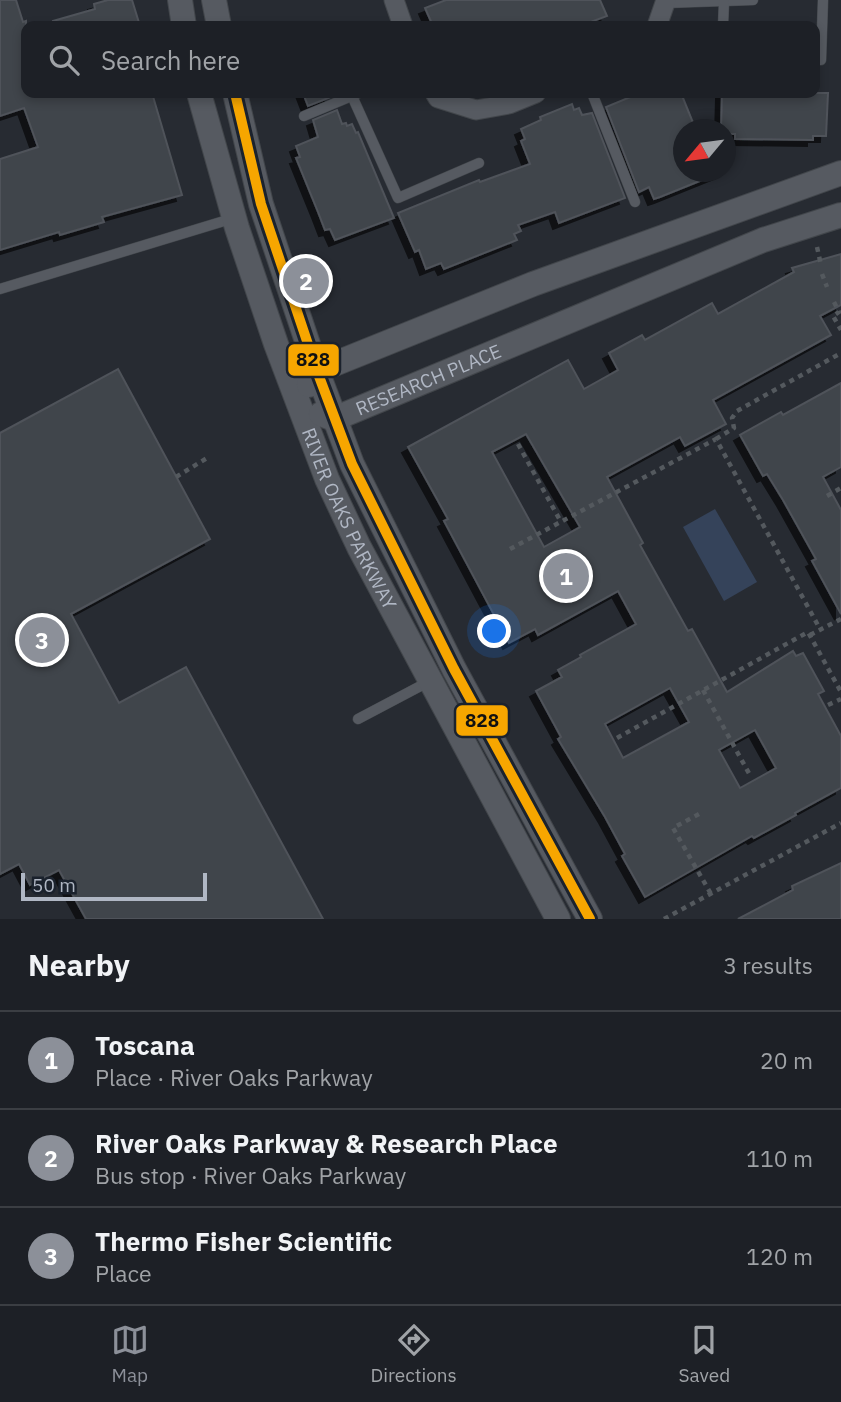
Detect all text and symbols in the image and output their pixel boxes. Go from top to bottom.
search box [21,21,820,98]
icon: search [45,41,83,79]
text: Search here [101,43,240,77]
north arrow [673,119,736,182]
pin: 2 [283,255,329,307]
street label: RESEARCH PLACE [352,339,505,421]
line badge: 828 [287,343,340,377]
text: 828 [296,347,330,371]
street label: RIVER OAKS PARKWAY [297,424,402,614]
pin: 1 [543,550,589,602]
pin: 3 [19,614,65,666]
your location [477,614,511,648]
line badge: 828 [455,704,509,737]
text: 828 [465,708,499,732]
scale bar [21,870,206,902]
text: 50 m [32,873,76,897]
text: Nearby [28,945,130,984]
text: 3 results [723,950,813,980]
text: Toscana [95,1028,195,1062]
text: 1 [44,1045,58,1075]
text: 20 m [760,1045,813,1075]
text: Place · River Oaks Parkway [95,1062,373,1092]
text: River Oaks Parkway & Research Place [95,1126,558,1160]
text: 2 [44,1143,58,1173]
text: 110 m [746,1143,813,1173]
text: Bus stop · River Oaks Parkway [95,1160,406,1190]
text: Thermo Fisher Scientific [95,1224,392,1258]
text: 3 [44,1241,58,1271]
text: 120 m [746,1241,813,1271]
text: Place [95,1258,152,1288]
tab: Map [111,1321,149,1387]
tab: Directions [370,1321,457,1387]
tab: Saved [679,1321,730,1387]

